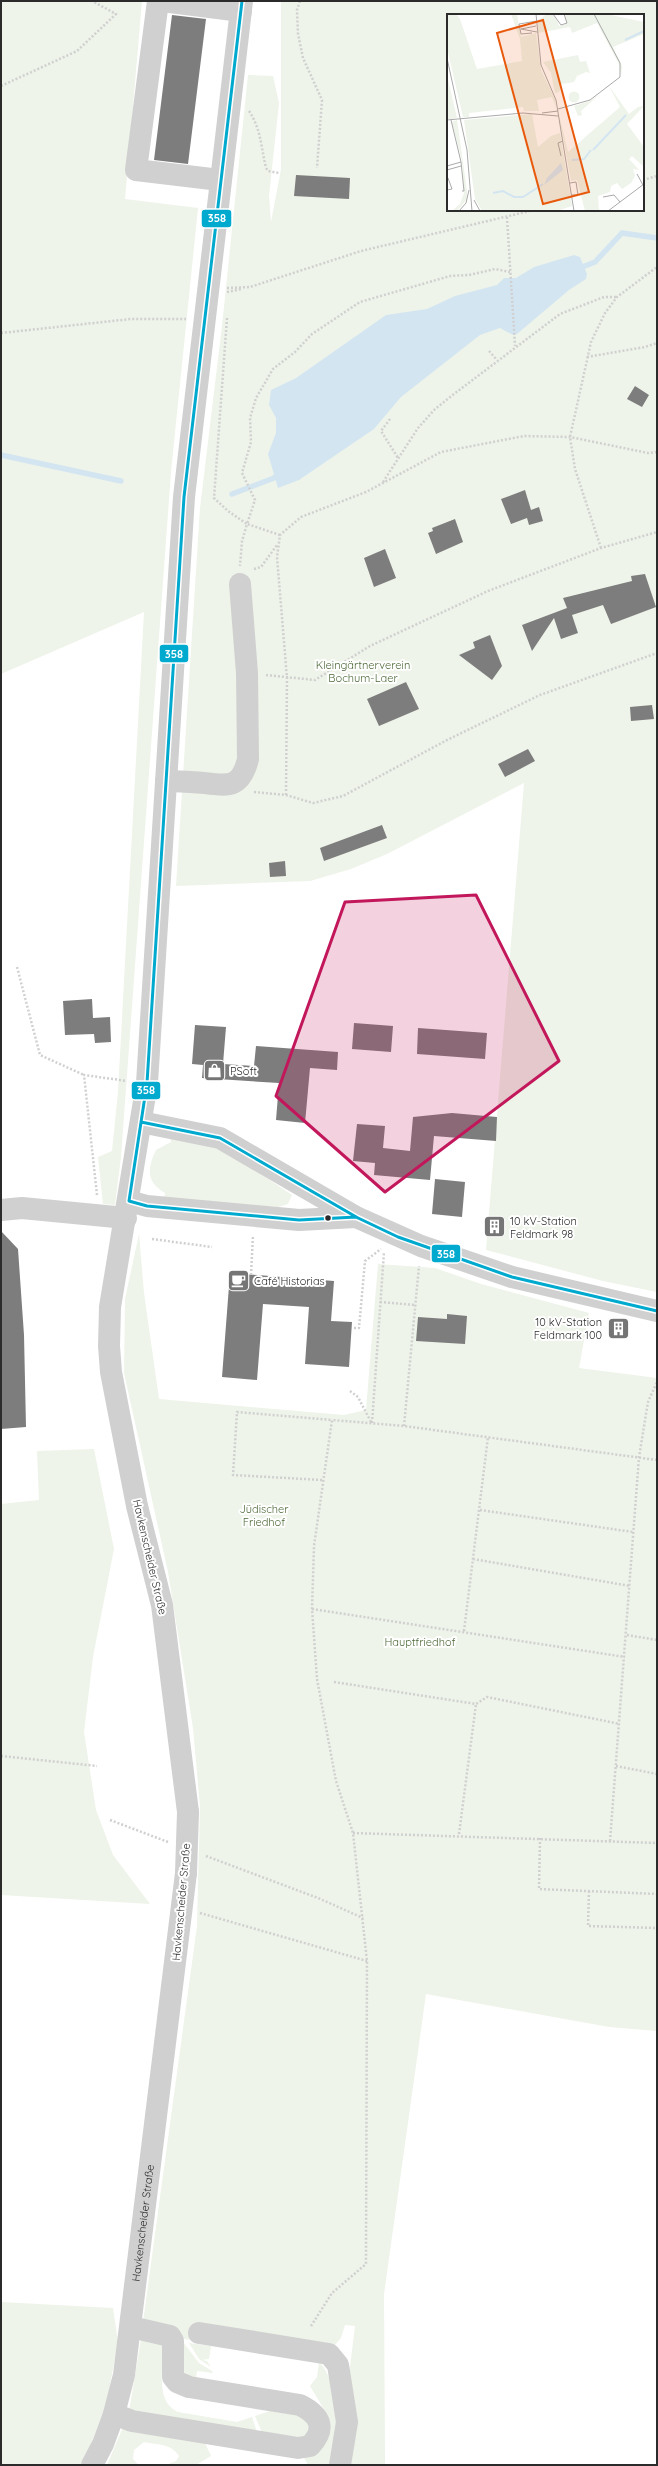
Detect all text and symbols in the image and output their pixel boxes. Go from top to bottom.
inset map [447,14,644,211]
line badge: 358 [201,209,232,228]
text: 358 [208,211,226,225]
line badge: 358 [159,644,189,663]
text: 358 [165,647,183,661]
park label: Kleingärtnerverein Bochum-Laer [316,658,410,685]
shop icon: PSoft [202,1058,228,1084]
place label: PSoft [230,1064,257,1078]
line badge: 358 [131,1081,161,1100]
text: 358 [137,1083,155,1097]
unlabelled marker [323,1213,333,1223]
building icon: 10 kV-Station Feldmark 98 [481,1214,507,1240]
place label: 10 kV-Station Feldmark 98 [510,1214,577,1241]
line badge: 358 [431,1244,461,1263]
text: 358 [437,1247,455,1261]
cafe icon: Café Historias [225,1268,251,1294]
place label: Café Historias [254,1274,325,1288]
place label: 10 kV-Station Feldmark 100 [534,1315,602,1342]
building icon: 10 kV-Station Feldmark 100 [605,1315,631,1341]
street label: Havkenscheider Straße [130,1498,170,1616]
park label: Jüdischer Friedhof [239,1502,289,1529]
park label: Hauptfriedhof [384,1635,456,1649]
street label: Havkenscheider Straße [169,1843,193,1961]
street label: Havkenscheider Straße [129,2164,157,2282]

